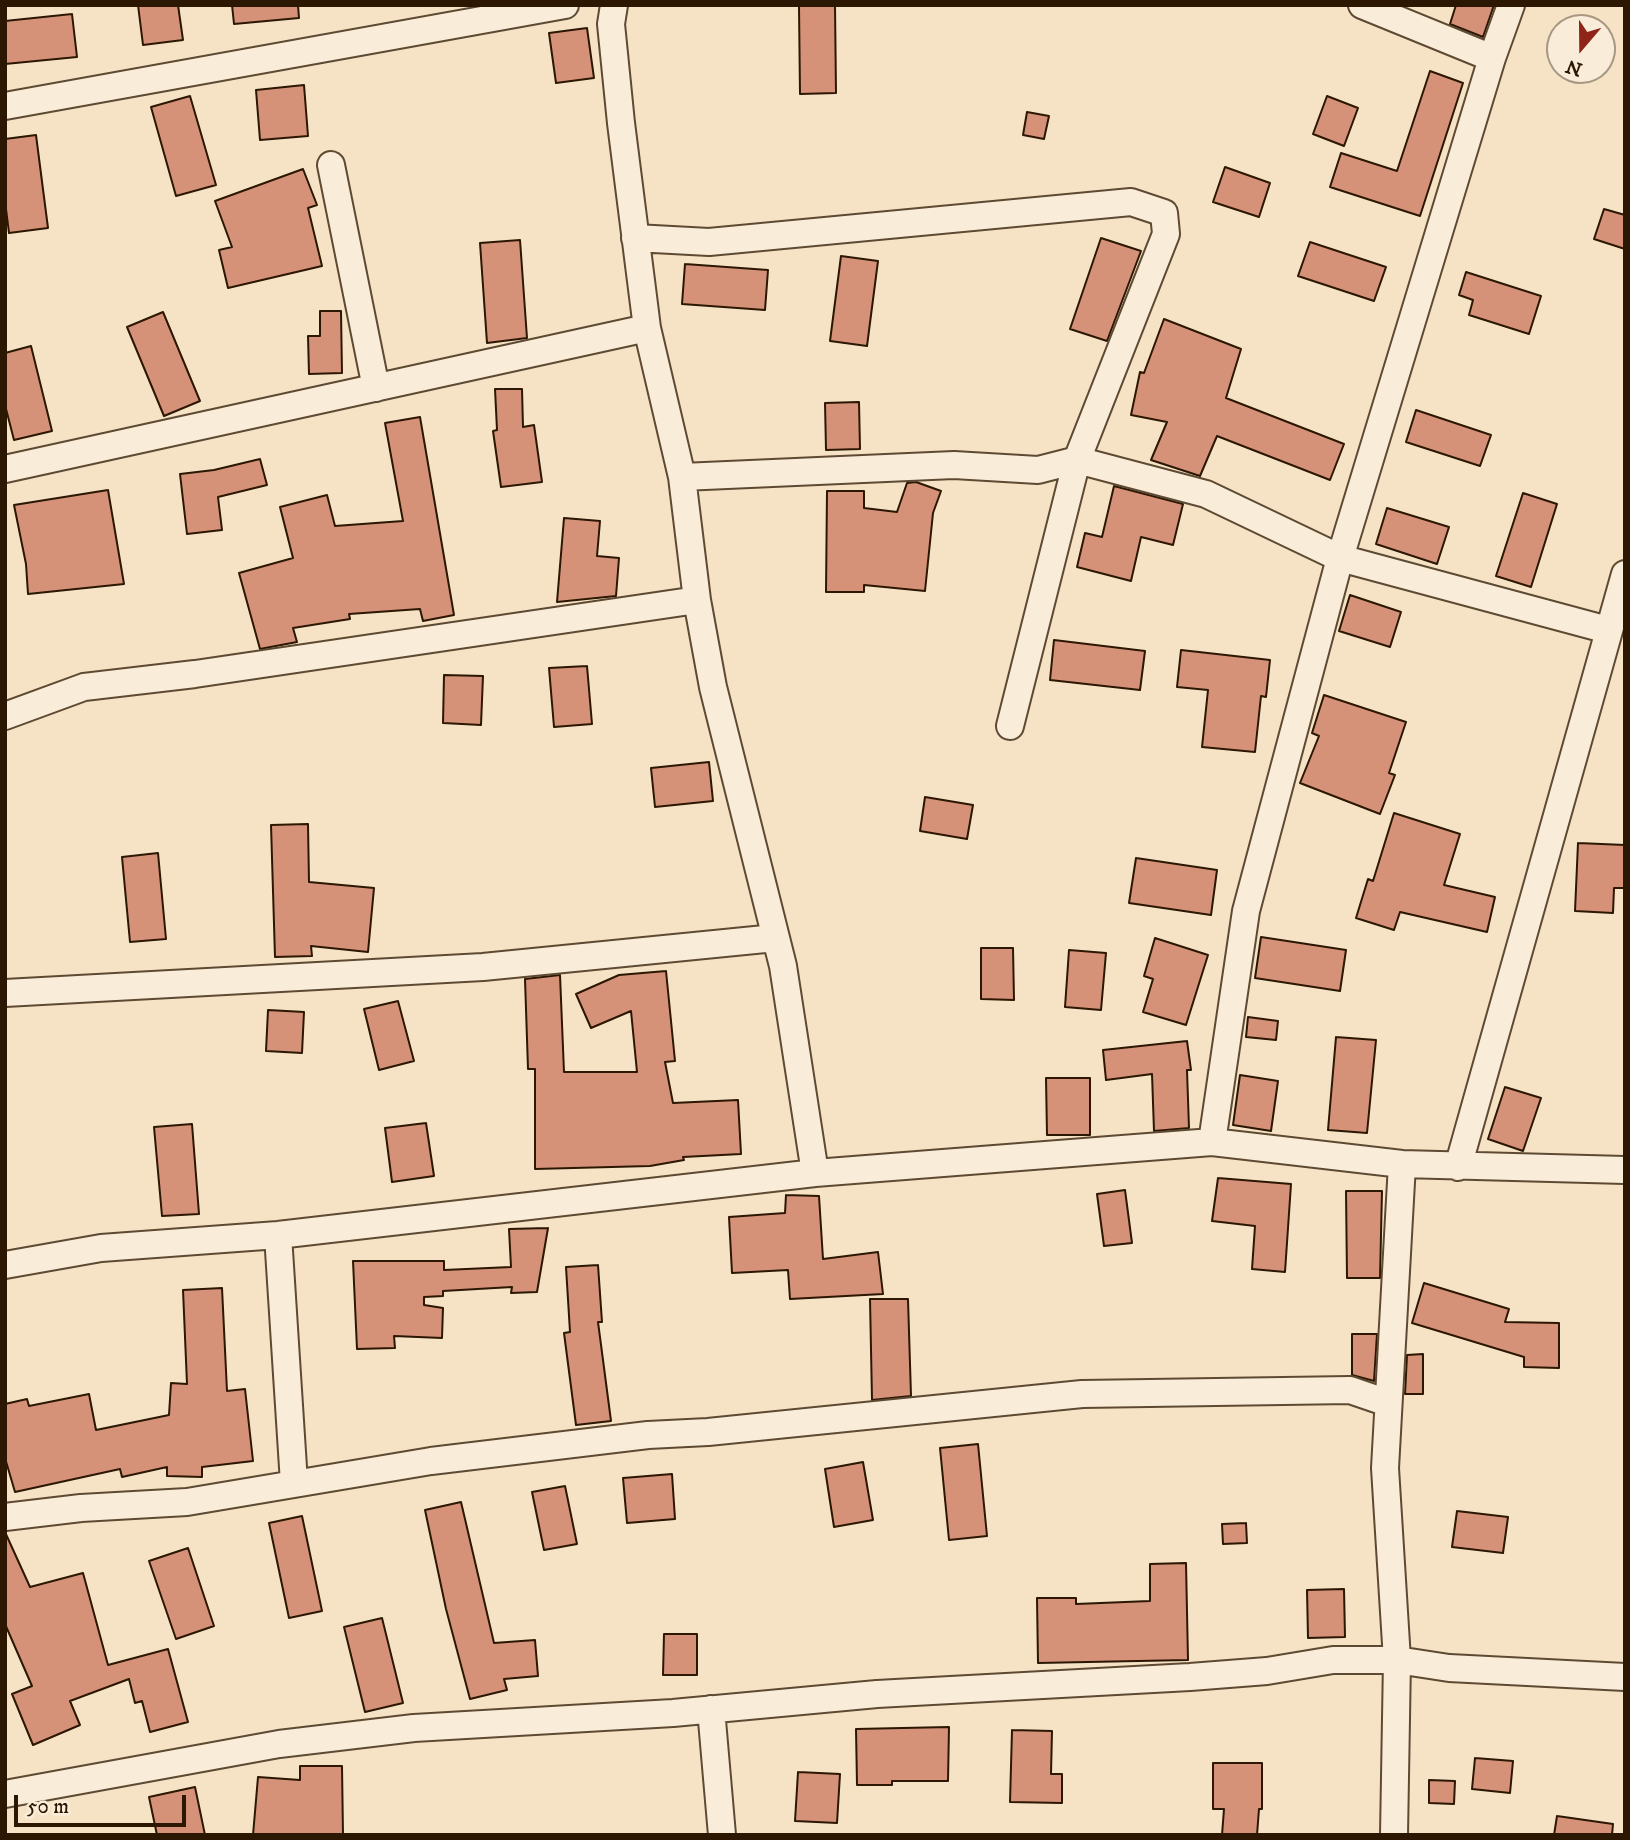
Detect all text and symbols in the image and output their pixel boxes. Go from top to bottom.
north arrow [1546,14,1616,84]
text: N [1563,54,1586,81]
scale bar [18,1780,189,1824]
text: 50 m [27,1794,69,1820]

